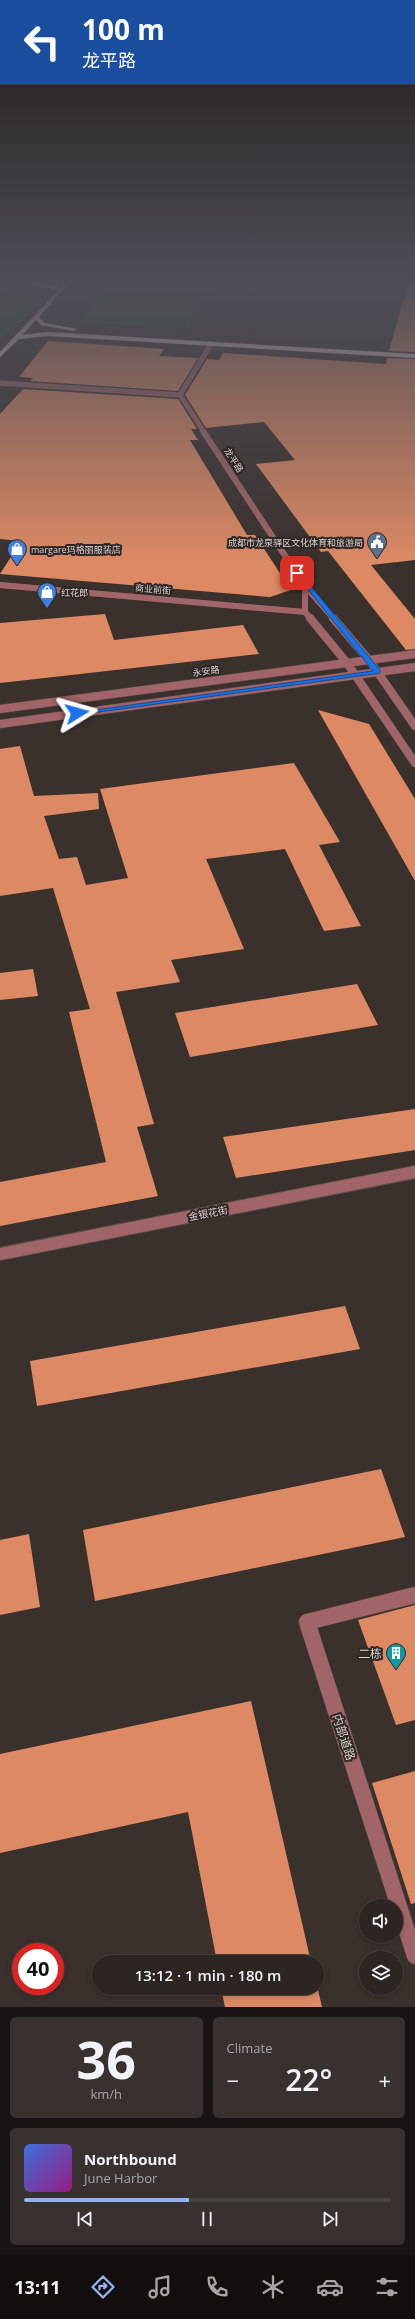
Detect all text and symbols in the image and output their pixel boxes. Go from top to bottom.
text: 100 m [82,10,165,48]
icon: left [16,16,68,68]
text: 龙平路 [82,48,136,72]
street label: 龙平路 [221,445,247,475]
public building icon: 成都市龙泉驿区文化体育和旅游局 [366,531,388,559]
place label: 成都市龙泉驿区文化体育和旅游局 [228,536,363,549]
shop icon: margare玛格丽服装店 [6,538,28,566]
place label: margare玛格丽服装店 [31,543,121,556]
pin [280,556,314,590]
icon: arrive [286,562,308,584]
shop icon: 红花郎 [36,581,58,609]
street label: 商业前街 [134,581,172,597]
place label: 红花郎 [61,586,88,599]
street label: 永安路 [192,663,220,679]
position arrow [56,692,98,734]
street label: 金银花街 [187,1202,229,1224]
building icon: 二栋 [385,1642,407,1670]
place label: 二栋 [358,1645,382,1662]
street label: 内部道路 [328,1712,360,1762]
map controls [359,1899,403,1995]
button: sound [359,1899,403,1943]
speed limit sign: 40 [12,1943,64,1995]
button: layers [359,1951,403,1995]
text: 13:12 · 1 min · 180 m [135,1965,281,1985]
text: 36 [77,2023,136,2094]
text: Climate [227,2039,272,2057]
text: 22° [285,2059,332,2100]
text: − [227,2065,239,2095]
text: + [378,2065,391,2095]
text: km/h [90,2085,122,2103]
text: Northbound [84,2149,177,2169]
text: June Harbor [84,2169,157,2187]
icon: previous [74,2208,96,2230]
icon: pause [196,2208,218,2230]
icon: next [319,2208,341,2230]
icon: directions [89,2273,117,2301]
icon: music [146,2273,174,2301]
icon: phone [203,2273,231,2301]
icon: climate [259,2273,287,2301]
icon: car [316,2273,344,2301]
icon: filters [373,2273,401,2301]
text: 13:11 [14,2275,61,2299]

